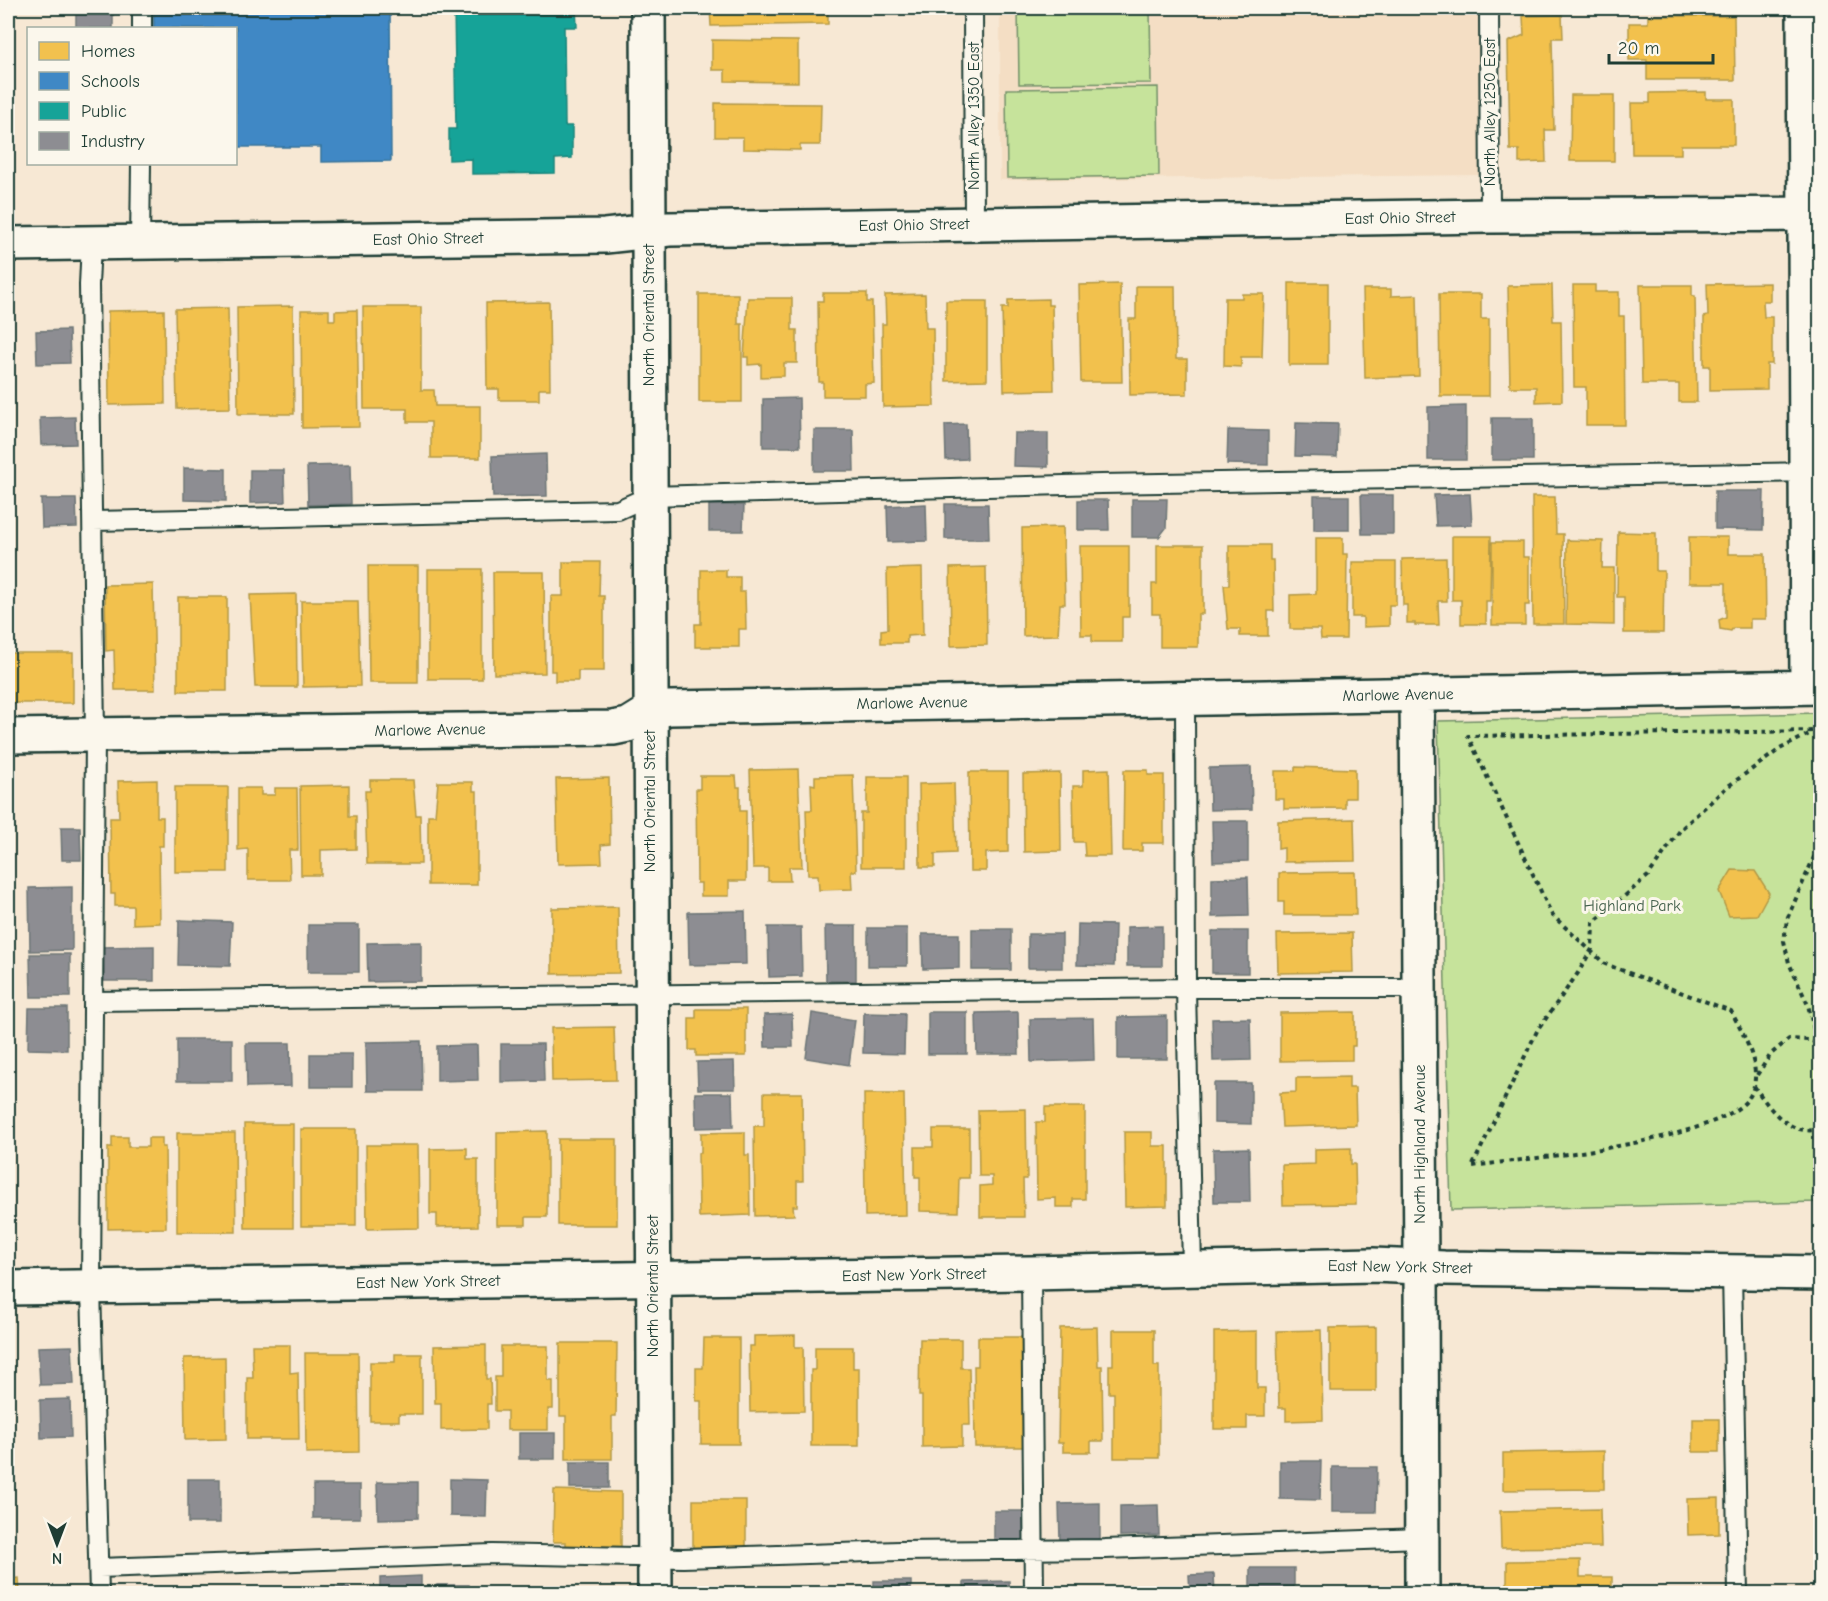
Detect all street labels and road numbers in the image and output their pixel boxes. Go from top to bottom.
street label: North Alley 1250 East [1481,37,1499,186]
street label: North Alley 1350 East [965,42,983,190]
street label: East Ohio Street [1344,208,1456,228]
street label: East Ohio Street [858,215,970,235]
street label: East Ohio Street [372,229,484,249]
street label: North Oriental Street [640,243,658,386]
street label: Marlowe Avenue [1342,685,1454,705]
street label: Marlowe Avenue [856,693,968,713]
street label: Marlowe Avenue [374,720,486,740]
street label: North Oriental Street [641,729,659,872]
street label: North Highland Avenue [1411,1064,1429,1224]
street label: North Oriental Street [644,1214,662,1357]
street label: East New York Street [1328,1257,1473,1277]
street label: East New York Street [842,1265,987,1285]
street label: East New York Street [356,1272,501,1292]

